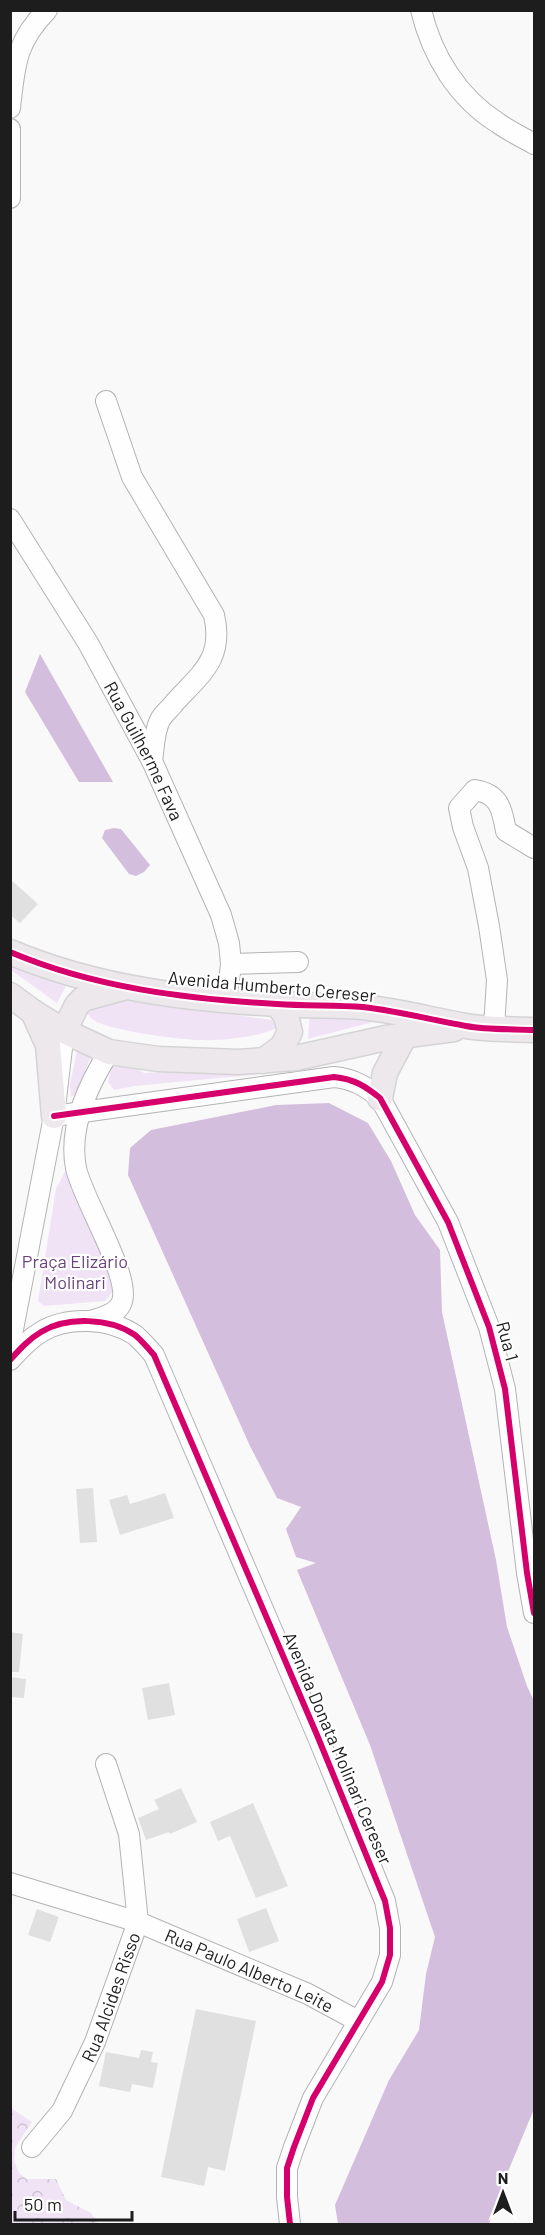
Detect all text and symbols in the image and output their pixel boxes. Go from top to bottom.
street label: Rua Guilherme Fava [100,677,188,824]
street label: Avenida Humberto Cereser [167,966,377,1006]
park label: Praça Elizário Molinari [22,1250,128,1293]
street label: Rua 1 [492,1319,524,1363]
street label: Avenida Donata Molinari Cereser [279,1628,397,1868]
street label: Rua Paulo Alberto Leite [162,1924,337,2017]
street label: Rua Alcides Risso [76,1929,144,2065]
north arrow [473,2163,533,2223]
text: N [498,2168,508,2187]
scale bar [15,2184,132,2222]
text: 50 m [24,2193,62,2215]

